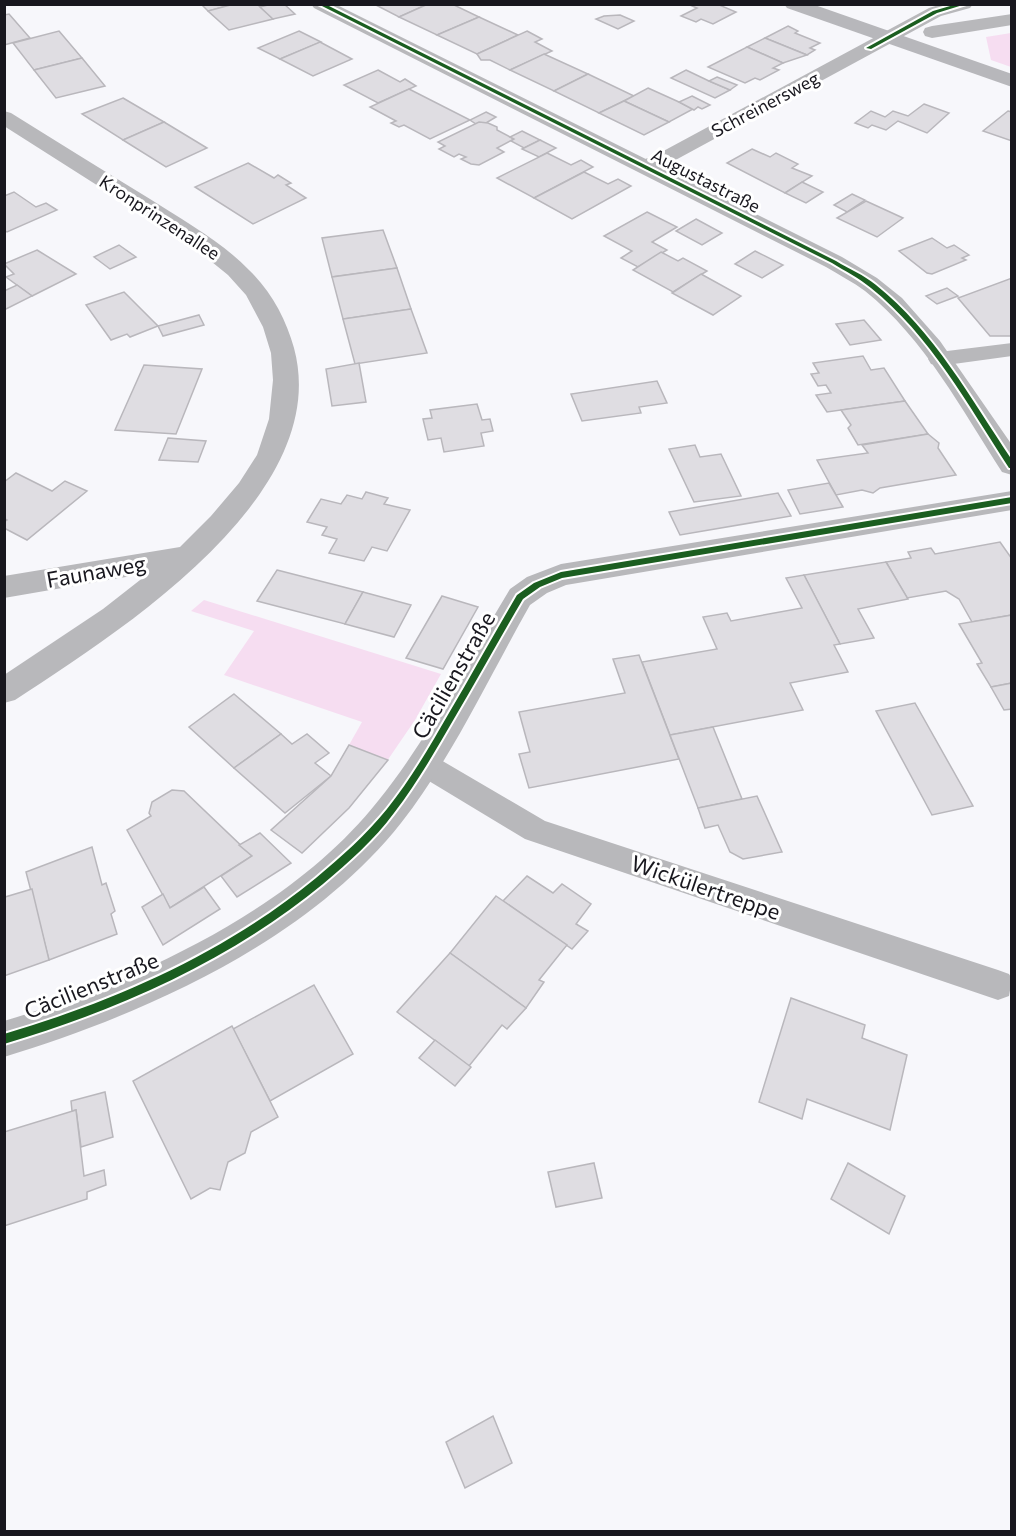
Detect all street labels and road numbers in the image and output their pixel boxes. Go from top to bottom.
street label: Schreinersweg [707,66,823,142]
street label: Augustastraße [648,143,764,217]
street label: Kronprinzenallee [96,170,224,264]
street label: Faunaweg [44,549,148,593]
street label: Cäcilienstraße [406,607,500,743]
street label: Wickülertreppe [628,849,784,925]
street label: Cäcilienstraße [20,946,162,1024]

